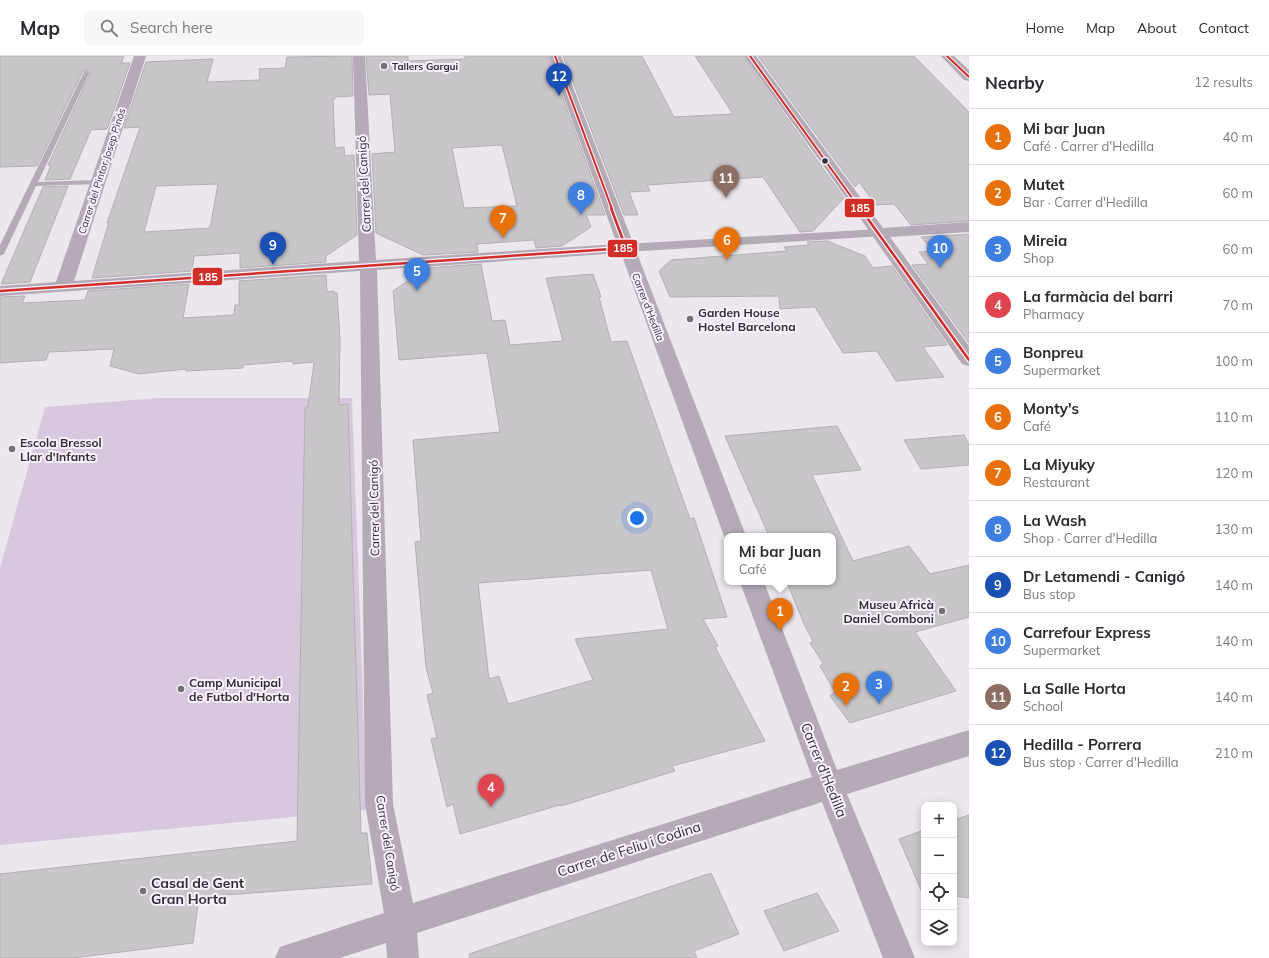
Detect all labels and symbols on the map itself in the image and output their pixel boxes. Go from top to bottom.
place label: Tallers Gargui [392,60,458,73]
marker: Tallers Gargui [379,61,389,71]
pin: 12 [546,63,572,96]
street label: Carrer del Pintor Josep Pinós [75,106,129,236]
street label: Carrer del Canigó [354,135,374,233]
unlabelled marker [820,156,830,166]
pin: 11 [713,165,739,198]
pin: 8 [568,182,594,215]
line badge: 185 [844,198,875,218]
text: 185 [850,201,870,215]
pin: 7 [490,205,516,238]
pin: 6 [714,227,740,260]
pin: 9 [260,232,286,265]
pin: 10 [927,235,953,268]
line badge: 185 [607,239,638,258]
text: 185 [613,241,633,255]
pin: 5 [404,258,430,291]
line badge: 185 [192,267,223,286]
text: 185 [198,270,218,284]
street label: Carrer d'Hedilla [629,271,667,343]
place label: Garden House Hostel Barcelona [698,305,796,334]
marker: Garden House Hostel Barcelona [685,314,695,324]
place label: Escola Bressol Llar d'Infants [20,435,102,464]
marker: Escola Bressol Llar d'Infants [7,444,17,454]
street label: Carrer del Canigó [366,459,382,557]
your location [627,508,647,528]
place label: Museu Africà Daniel Comboni [843,597,934,626]
pin: 1 [767,598,793,631]
marker: Museu Africà Daniel Comboni [937,606,947,616]
pin: 3 [866,671,892,704]
pin: 2 [833,673,859,706]
place label: Camp Municipal de Futbol d'Horta [189,675,289,704]
marker: Camp Municipal de Futbol d'Horta [176,684,186,694]
street label: Carrer d'Hedilla [797,720,851,820]
pin: 4 [478,774,504,807]
street label: Carrer del Canigó [373,794,403,892]
street label: Carrer de Feliu i Codina [555,817,703,881]
place label: Casal de Gent Gran Horta [151,874,245,908]
marker: Casal de Gent Gran Horta [138,886,148,896]

